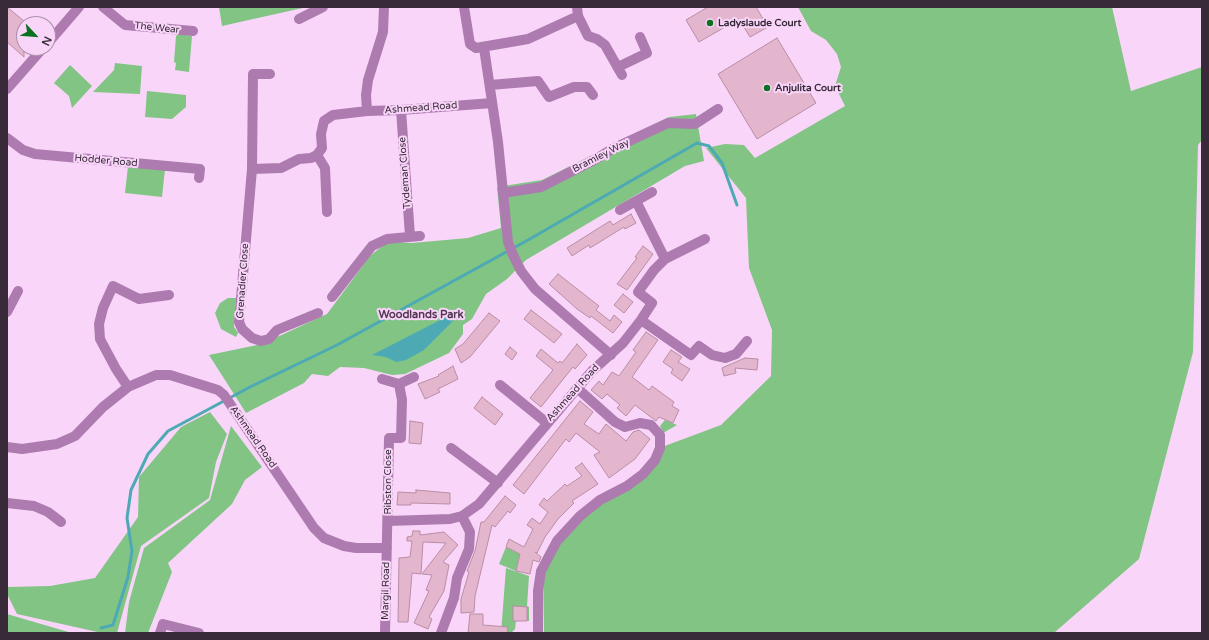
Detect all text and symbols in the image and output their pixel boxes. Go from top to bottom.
north arrow [16,16,56,56]
place label: Ladyslaude Court [718,17,801,29]
marker: Ladyslaude Court [705,18,715,28]
street label: The Wear [134,20,180,36]
text: N [39,34,54,48]
place label: Anjulita Court [775,82,841,94]
marker: Anjulita Court [762,83,772,93]
street label: Ashmead Road [384,99,458,117]
street label: Tydeman Close [396,137,414,209]
street label: Bramley Way [571,137,631,175]
street label: Hodder Road [74,152,138,170]
street label: Grenadier Close [234,243,252,319]
district label: Woodlands Park [378,308,464,322]
street label: Ashmead Road [544,362,602,424]
street label: Ashmead Road [227,404,279,470]
street label: Ribston Close [382,449,394,515]
street label: Margil Road [379,562,393,620]

